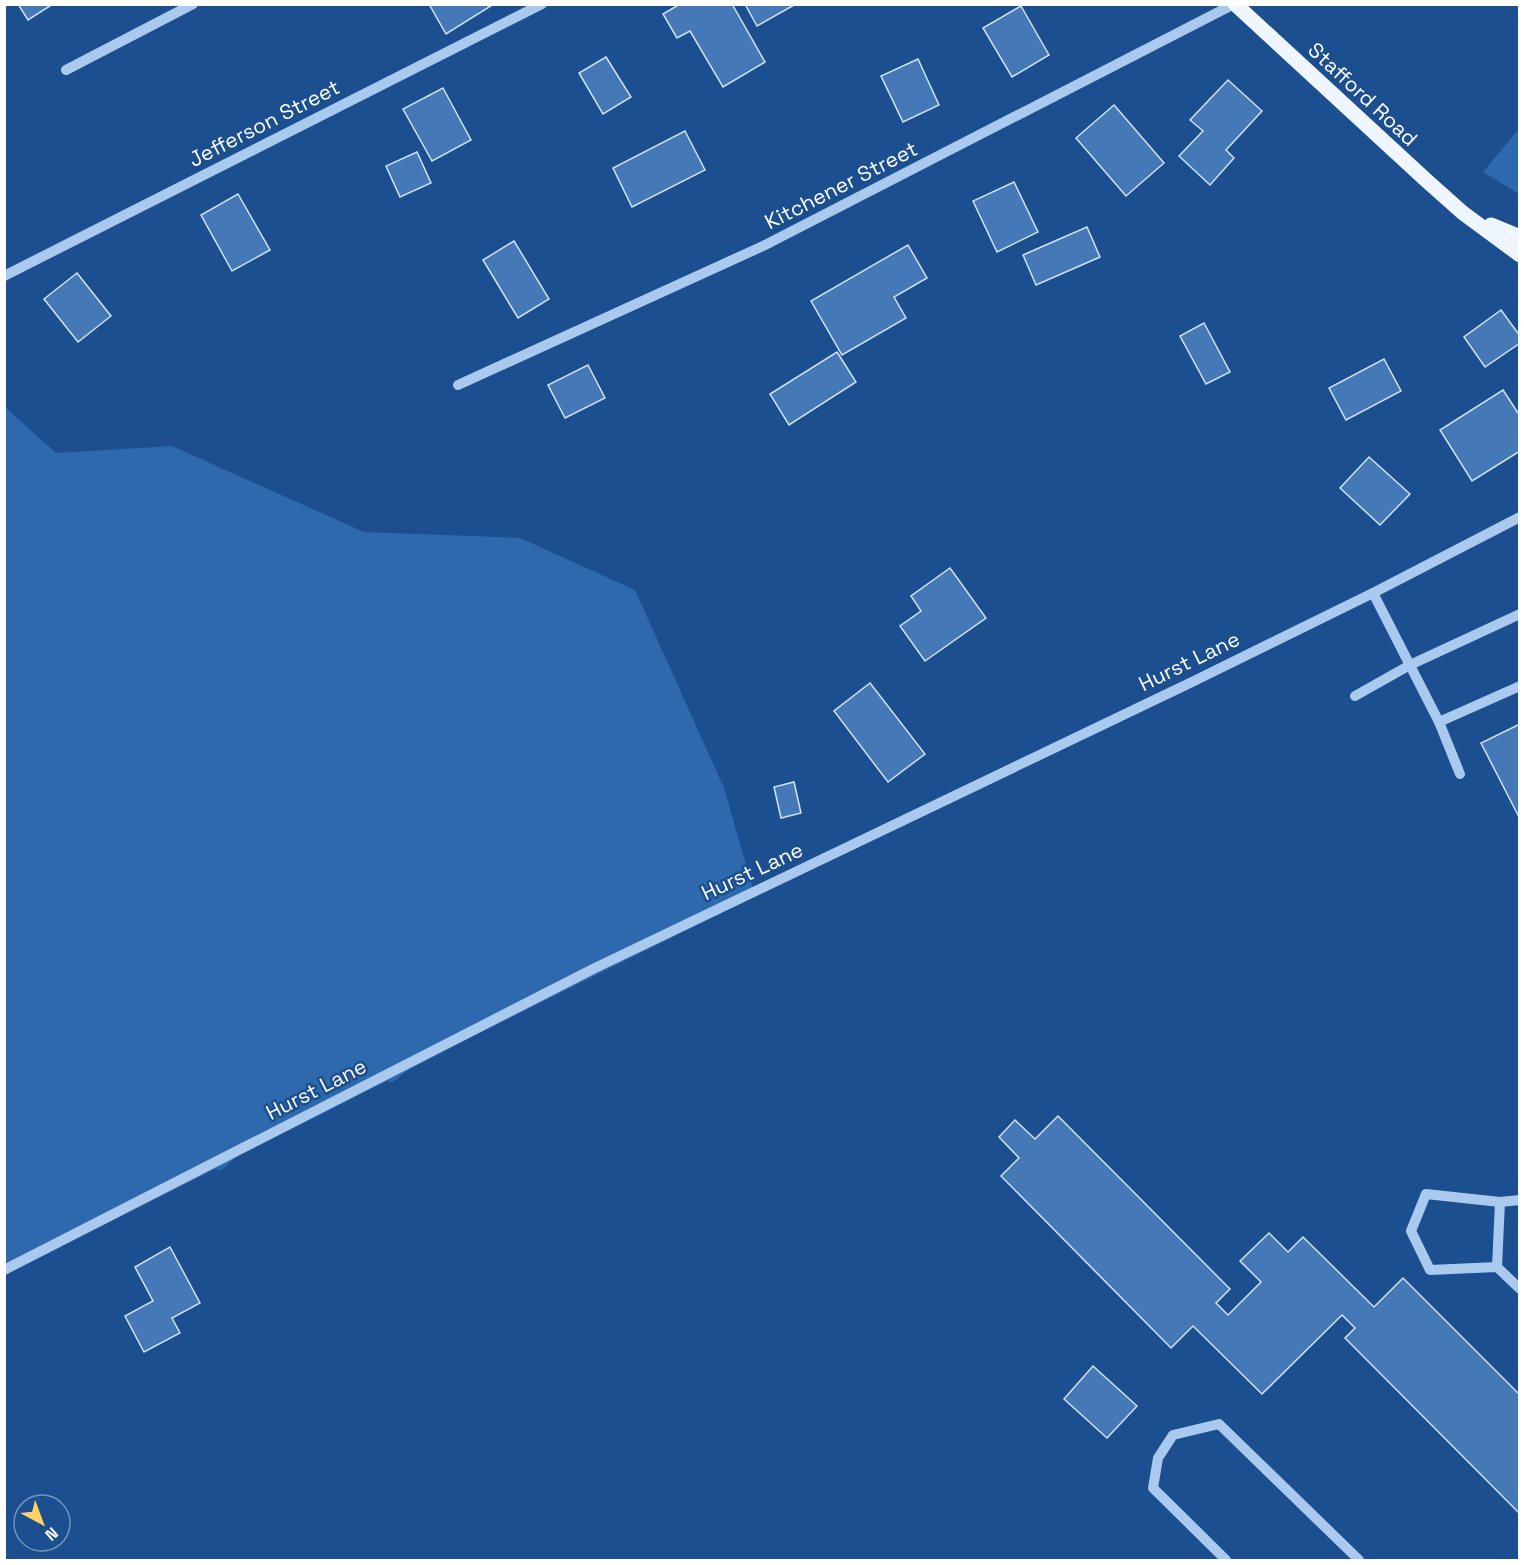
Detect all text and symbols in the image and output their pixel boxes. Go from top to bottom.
street label: Stafford Road [1302,36,1424,152]
street label: Jefferson Street [184,73,344,173]
street label: Kitchener Street [760,135,922,235]
street label: Hurst Lane [1134,625,1244,697]
street label: Hurst Lane [697,836,807,906]
street label: Hurst Lane [261,1052,371,1126]
north arrow [12,1493,72,1553]
text: N [41,1522,62,1545]

